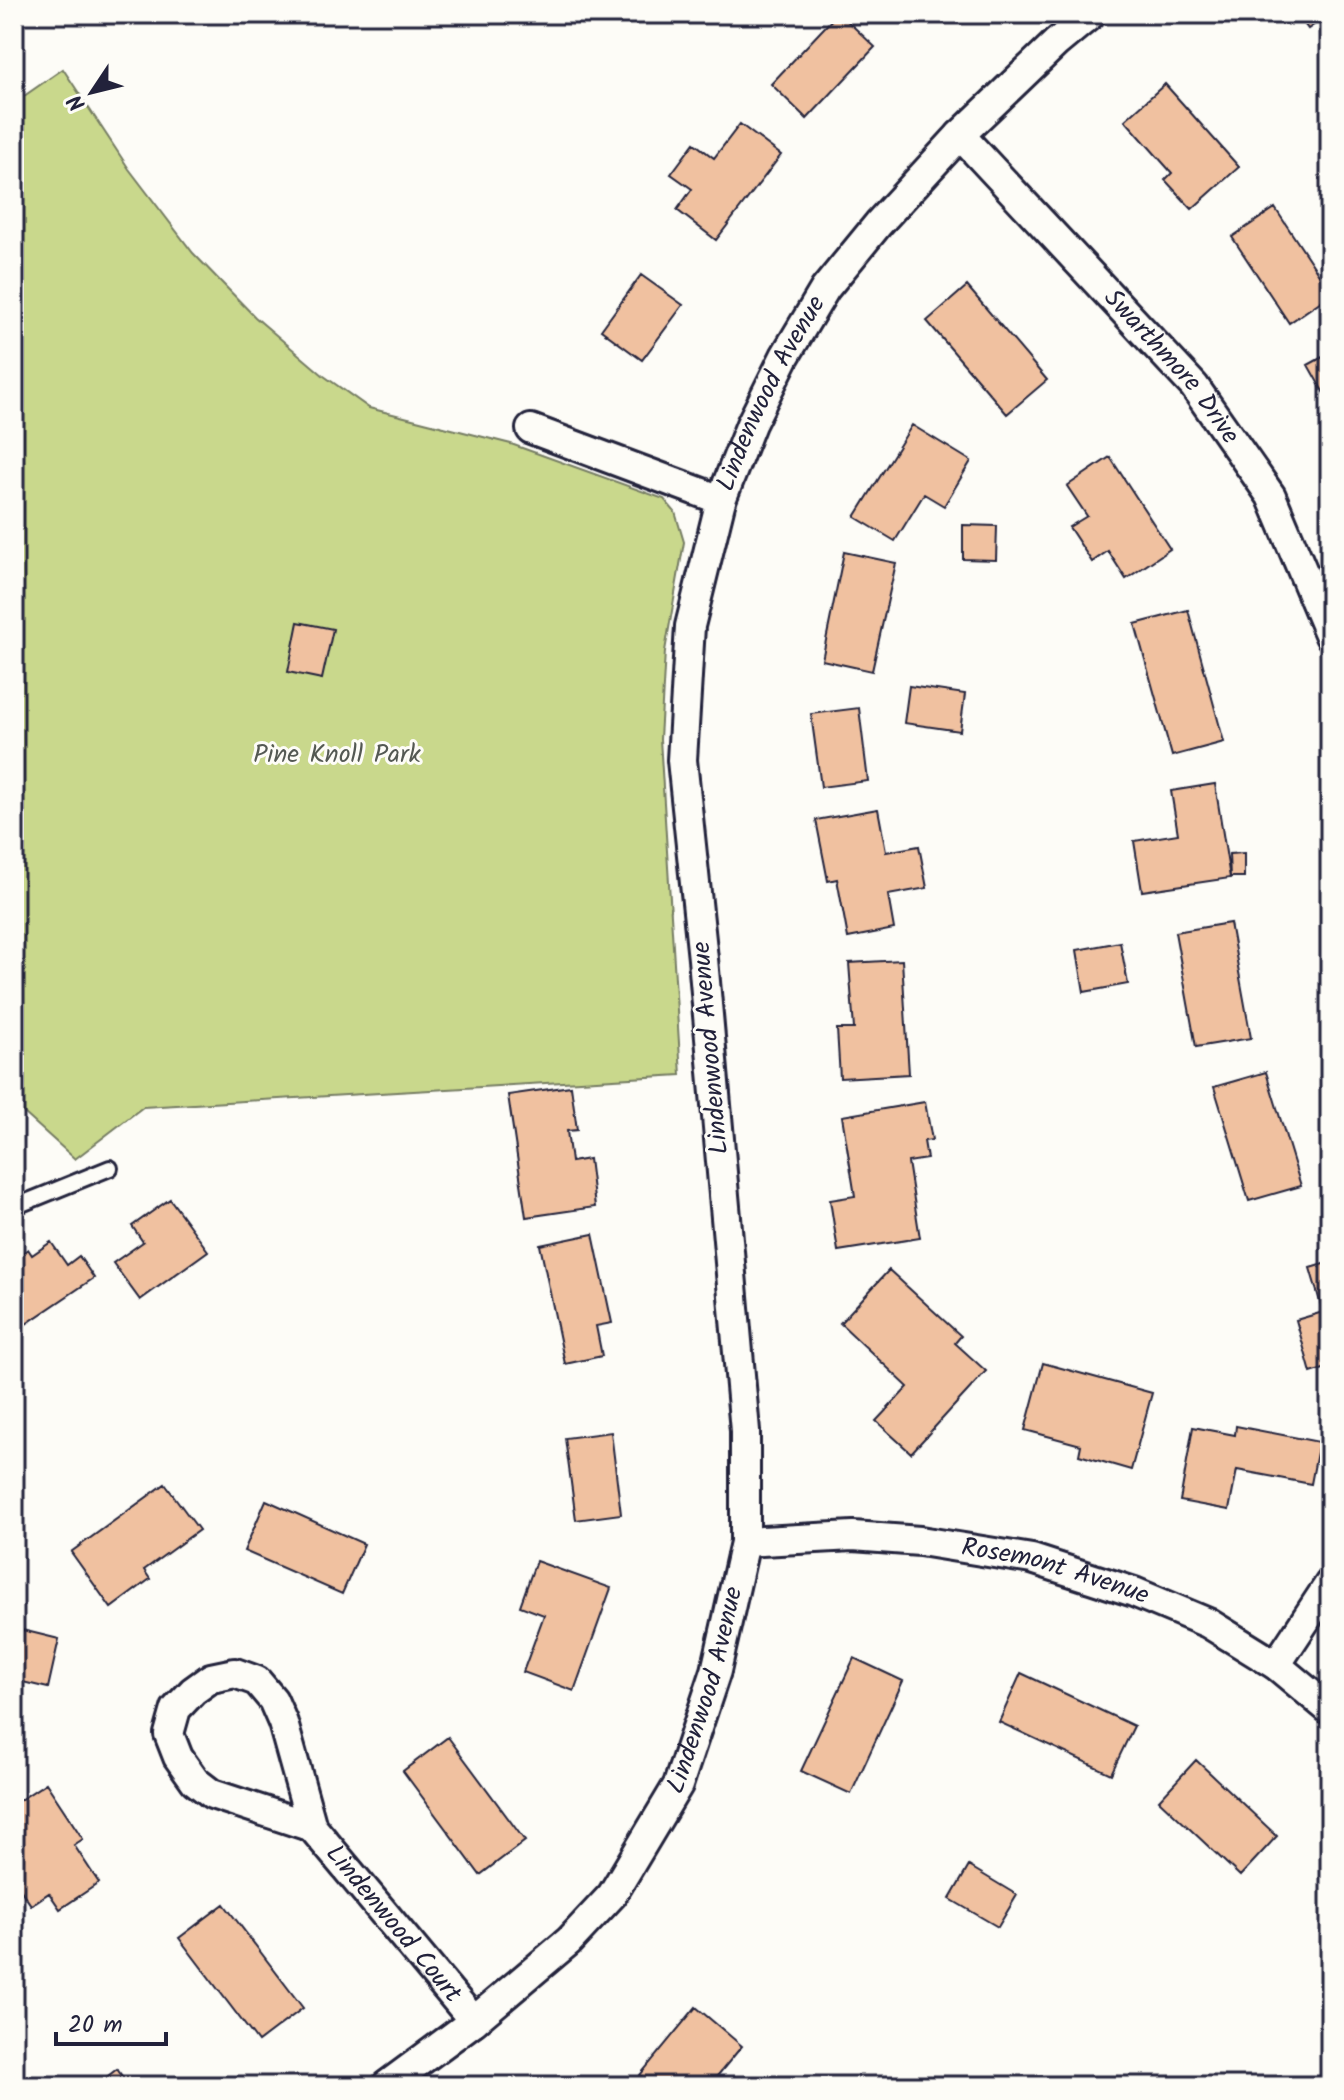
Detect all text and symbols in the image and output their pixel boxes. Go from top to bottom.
north arrow [52,52,132,132]
text: N [59,86,96,118]
street label: Swarthmore Drive [1093,280,1250,454]
street label: Lindenwood Avenue [705,287,838,498]
park label: Pine Knoll Park [253,734,422,776]
street label: Lindenwood Avenue [681,939,741,1156]
street label: Rosemont Avenue [958,1527,1156,1617]
street label: Lindenwood Avenue [656,1582,755,1802]
street label: Lindenwood Court [314,1835,473,2013]
scale bar [56,1996,166,2046]
text: 20 m [68,2006,123,2045]

